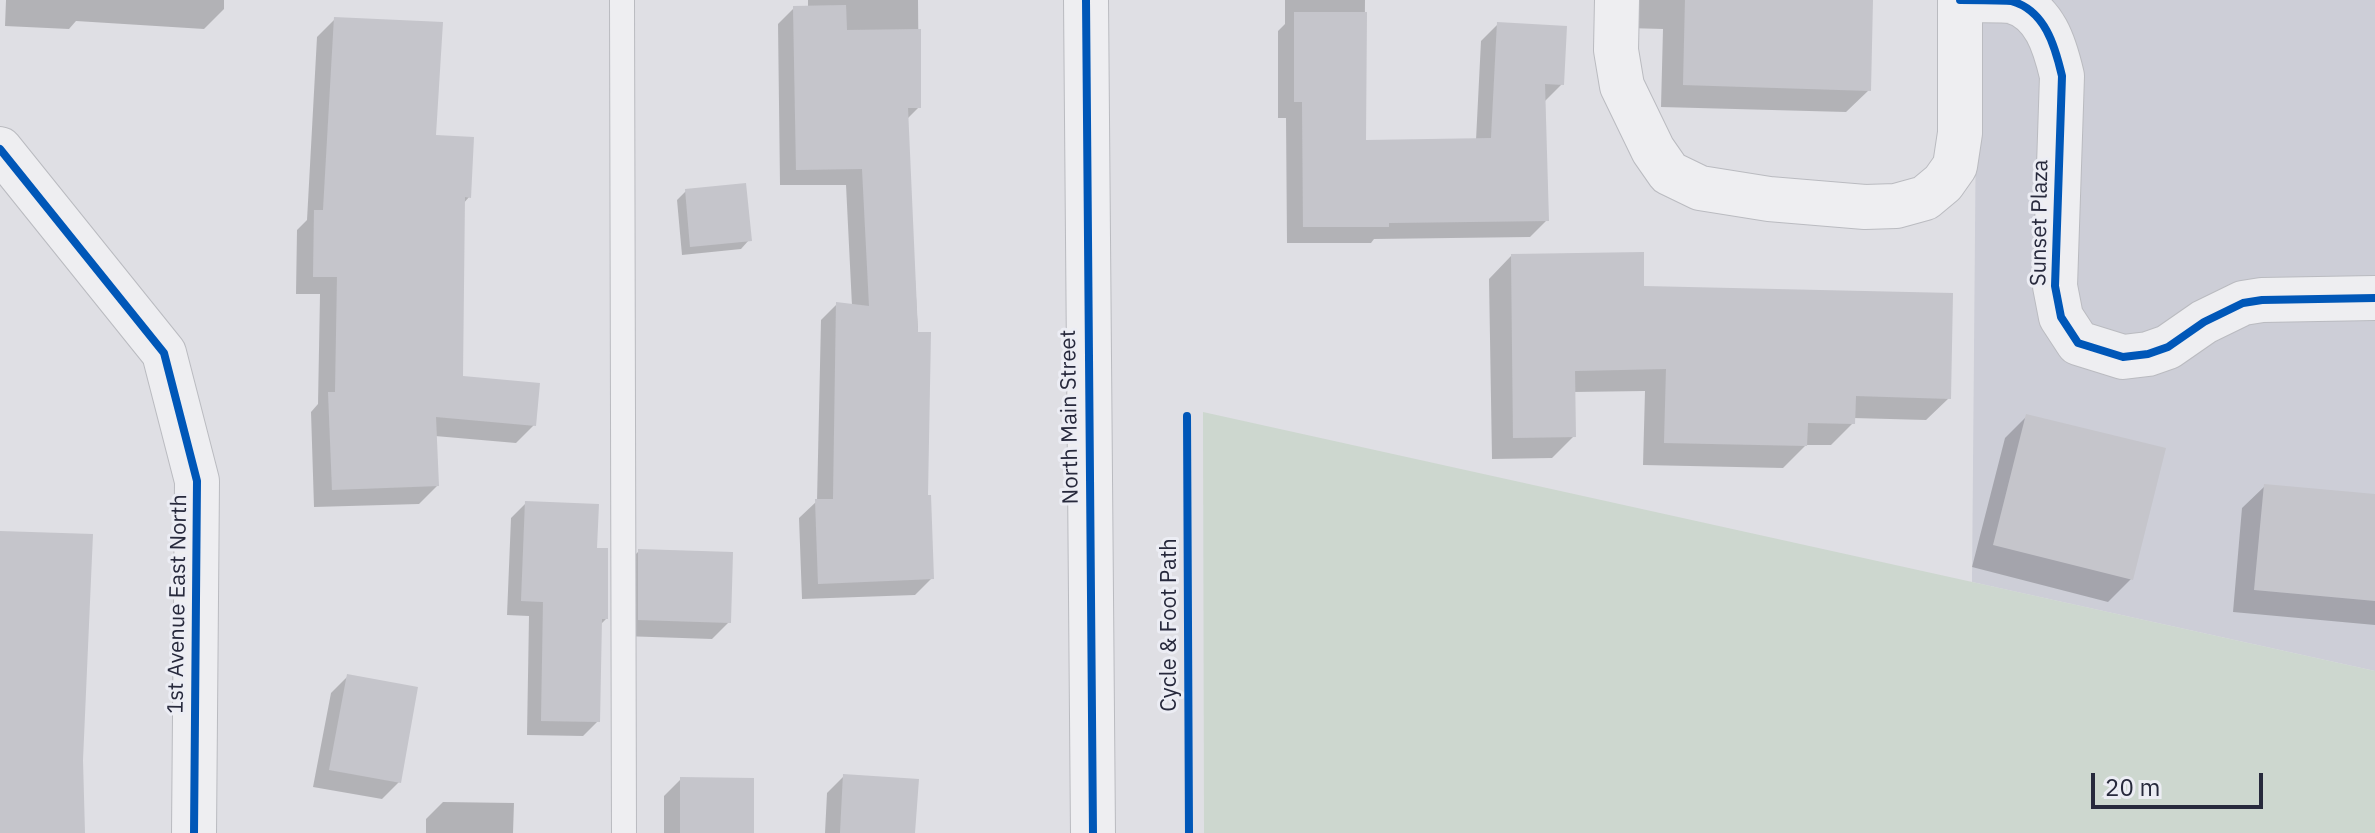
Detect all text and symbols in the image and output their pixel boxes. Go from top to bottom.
street label: Sunset Plaza [2026,160,2054,286]
street label: North Main Street [1055,329,1085,505]
street label: 1st Avenue East North [163,494,193,714]
street label: Cycle & Foot Path [1157,538,1183,712]
scale bar [2095,757,2267,807]
text: 20 m [2105,771,2160,803]

